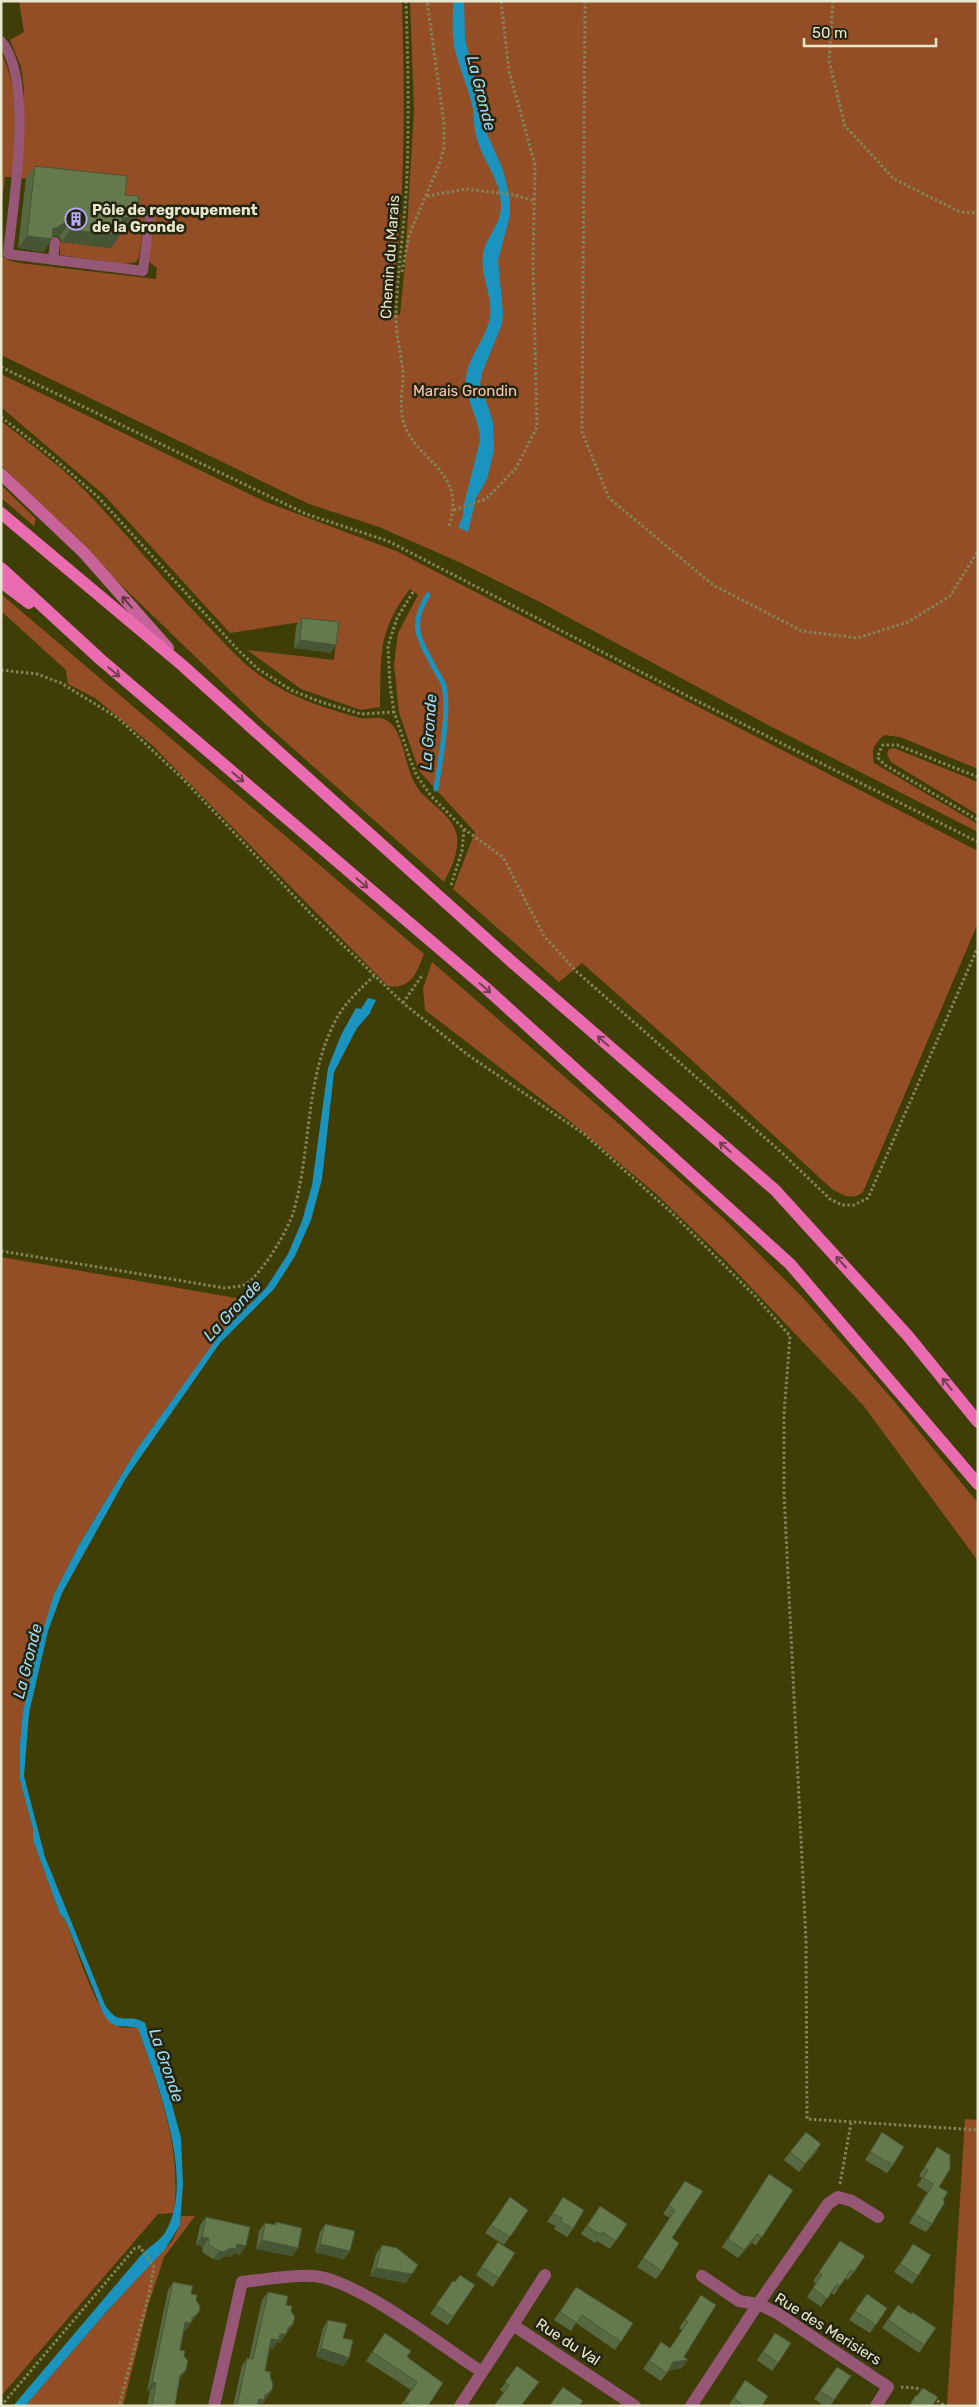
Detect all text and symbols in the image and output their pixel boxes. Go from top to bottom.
scale bar [804,15,936,47]
text: 50 m [812,24,847,42]
water label: La Gronde [463,54,500,133]
street label: Chemin du Marais [377,194,403,320]
place label: Pôle de regroupement de la Gronde [92,201,257,236]
building icon: Pôle de regroupement de la Gronde [64,207,88,231]
park label: Marais Grondin [413,382,517,400]
one-way arrow [121,596,133,609]
one-way arrow [108,666,121,677]
water label: La Gronde [416,693,441,771]
one-way arrow [231,771,244,782]
one-way arrow [355,877,368,888]
one-way arrow [479,982,492,994]
one-way arrow [597,1035,610,1046]
one-way arrow [719,1142,732,1153]
one-way arrow [835,1255,846,1268]
water label: La Gronde [199,1276,265,1345]
one-way arrow [942,1378,953,1391]
water label: La Gronde [9,1622,46,1701]
water label: La Gronde [145,2026,188,2104]
street label: Rue des Merisiers [771,2289,885,2369]
street label: Rue du Val [532,2315,604,2369]

